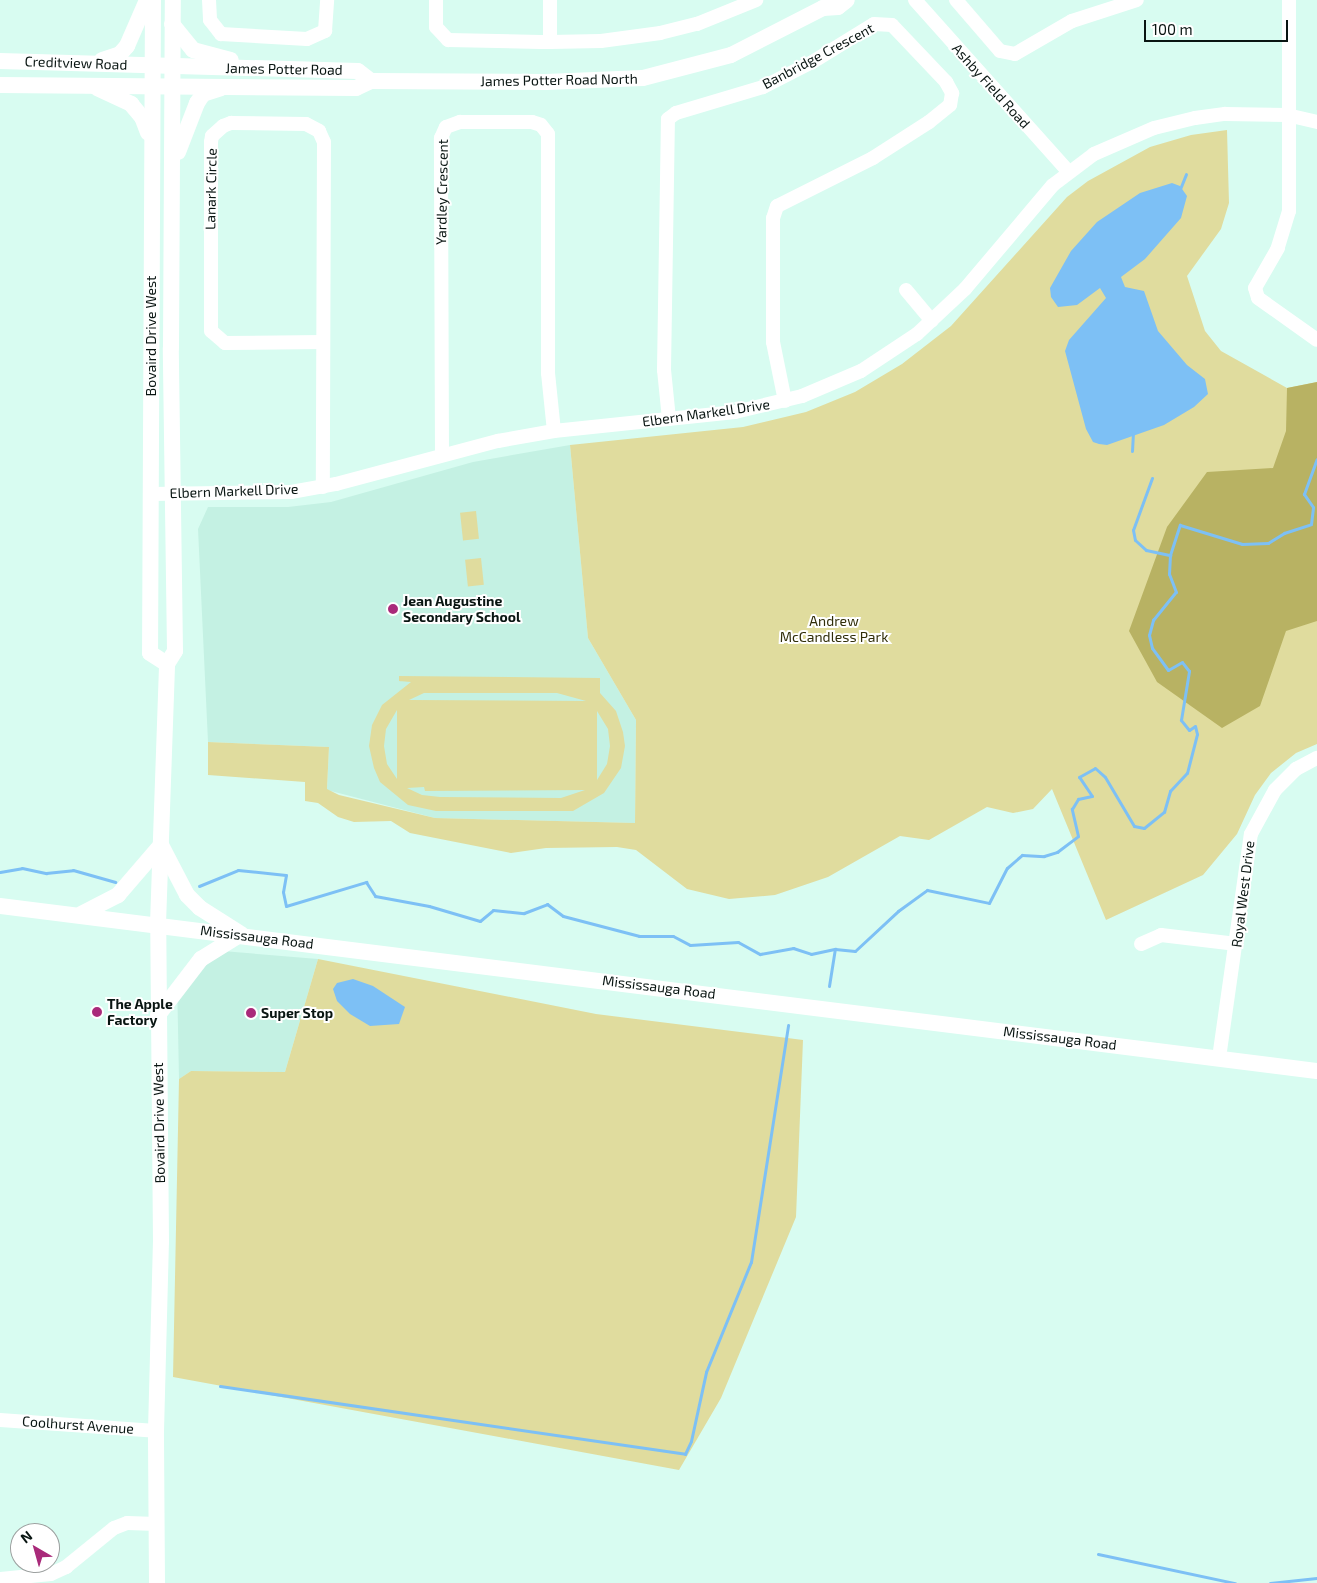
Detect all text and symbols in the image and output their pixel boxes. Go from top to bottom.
scale bar [1147,10,1291,42]
street label: Banbridge Crescent [759,20,877,92]
text: 100 m [1152,20,1193,38]
street label: Ashby Field Road [948,40,1034,132]
street label: Creditview Road [24,53,128,73]
street label: James Potter Road [225,60,343,78]
street label: James Potter Road North [480,70,638,90]
street label: Yardley Crescent [433,139,451,245]
street label: Lanark Circle [202,148,220,230]
street label: Bovaird Drive West [143,275,159,397]
street label: Elbern Markell Drive [641,396,771,430]
street label: Elbern Markell Drive [169,480,299,502]
place label: Jean Augustine Secondary School [403,593,521,626]
marker: Jean Augustine Secondary School [387,603,399,615]
park label: Andrew McCandless Park [780,613,888,646]
street label: Royal West Drive [1228,839,1258,949]
street label: Mississauga Road [199,922,315,952]
street label: Mississauga Road [601,972,717,1002]
place label: The Apple Factory [107,996,173,1028]
place label: Super Stop [261,1005,333,1021]
marker: The Apple Factory [91,1006,103,1018]
marker: Super Stop [245,1007,257,1019]
street label: Mississauga Road [1002,1023,1118,1053]
street label: Bovaird Drive West [150,1062,168,1184]
street label: Coolhurst Avenue [21,1413,135,1437]
north arrow [10,1523,60,1573]
text: N [17,1527,35,1546]

